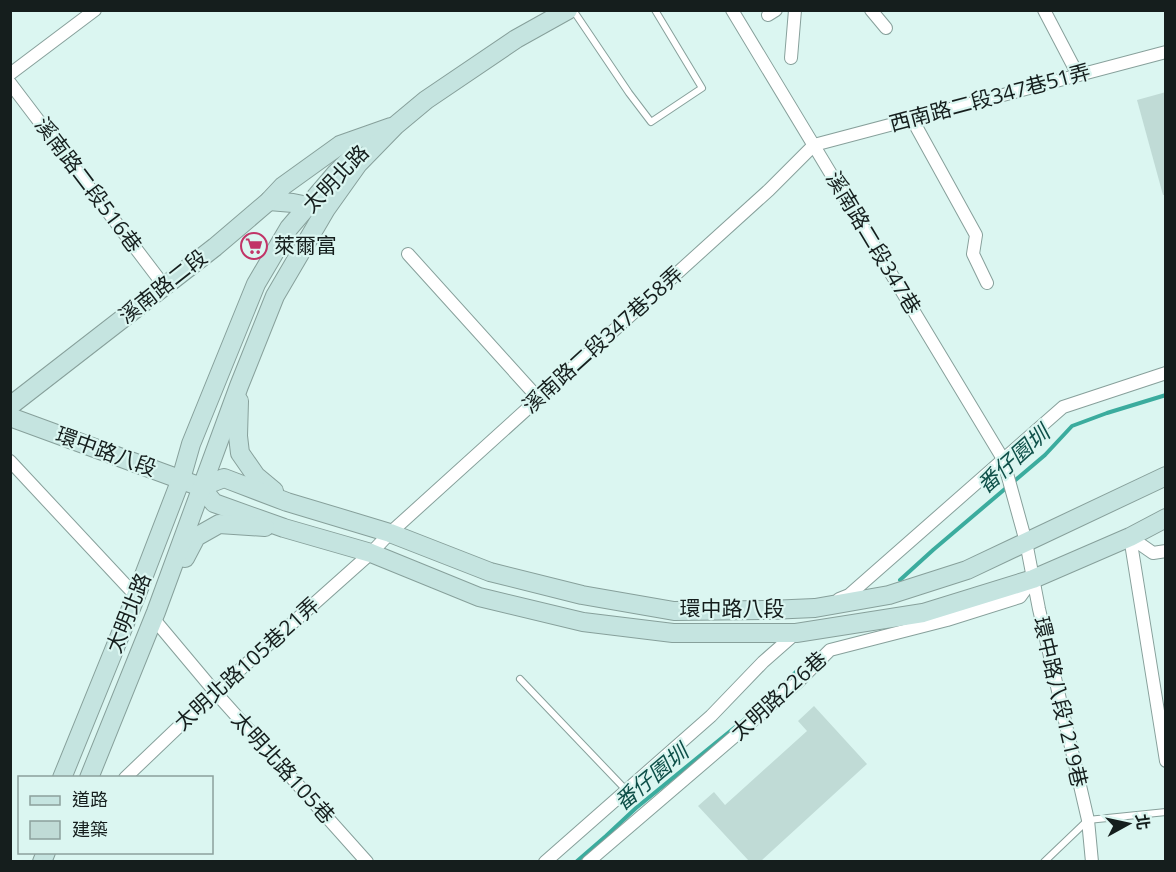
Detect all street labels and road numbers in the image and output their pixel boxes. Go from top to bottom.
street label: 西南路二段347巷51弄 [886,57,1093,137]
street label: 溪南路二段516巷 [29,111,149,258]
street label: 太明北路 [296,138,375,218]
street label: 溪南路二段347巷 [820,166,928,319]
street label: 溪南路二段 [112,243,212,330]
street label: 溪南路二段347巷58弄 [516,260,689,419]
street label: 環中路八段 [52,420,160,482]
street label: 太明北路 [99,568,157,657]
street label: 太明北路105巷21弄 [168,591,325,736]
street label: 環中路八段 [680,594,785,622]
street label: 環中路八段1219巷 [1028,614,1094,790]
street label: 太明路226巷 [724,645,832,746]
street label: 太明北路105巷 [226,706,341,829]

